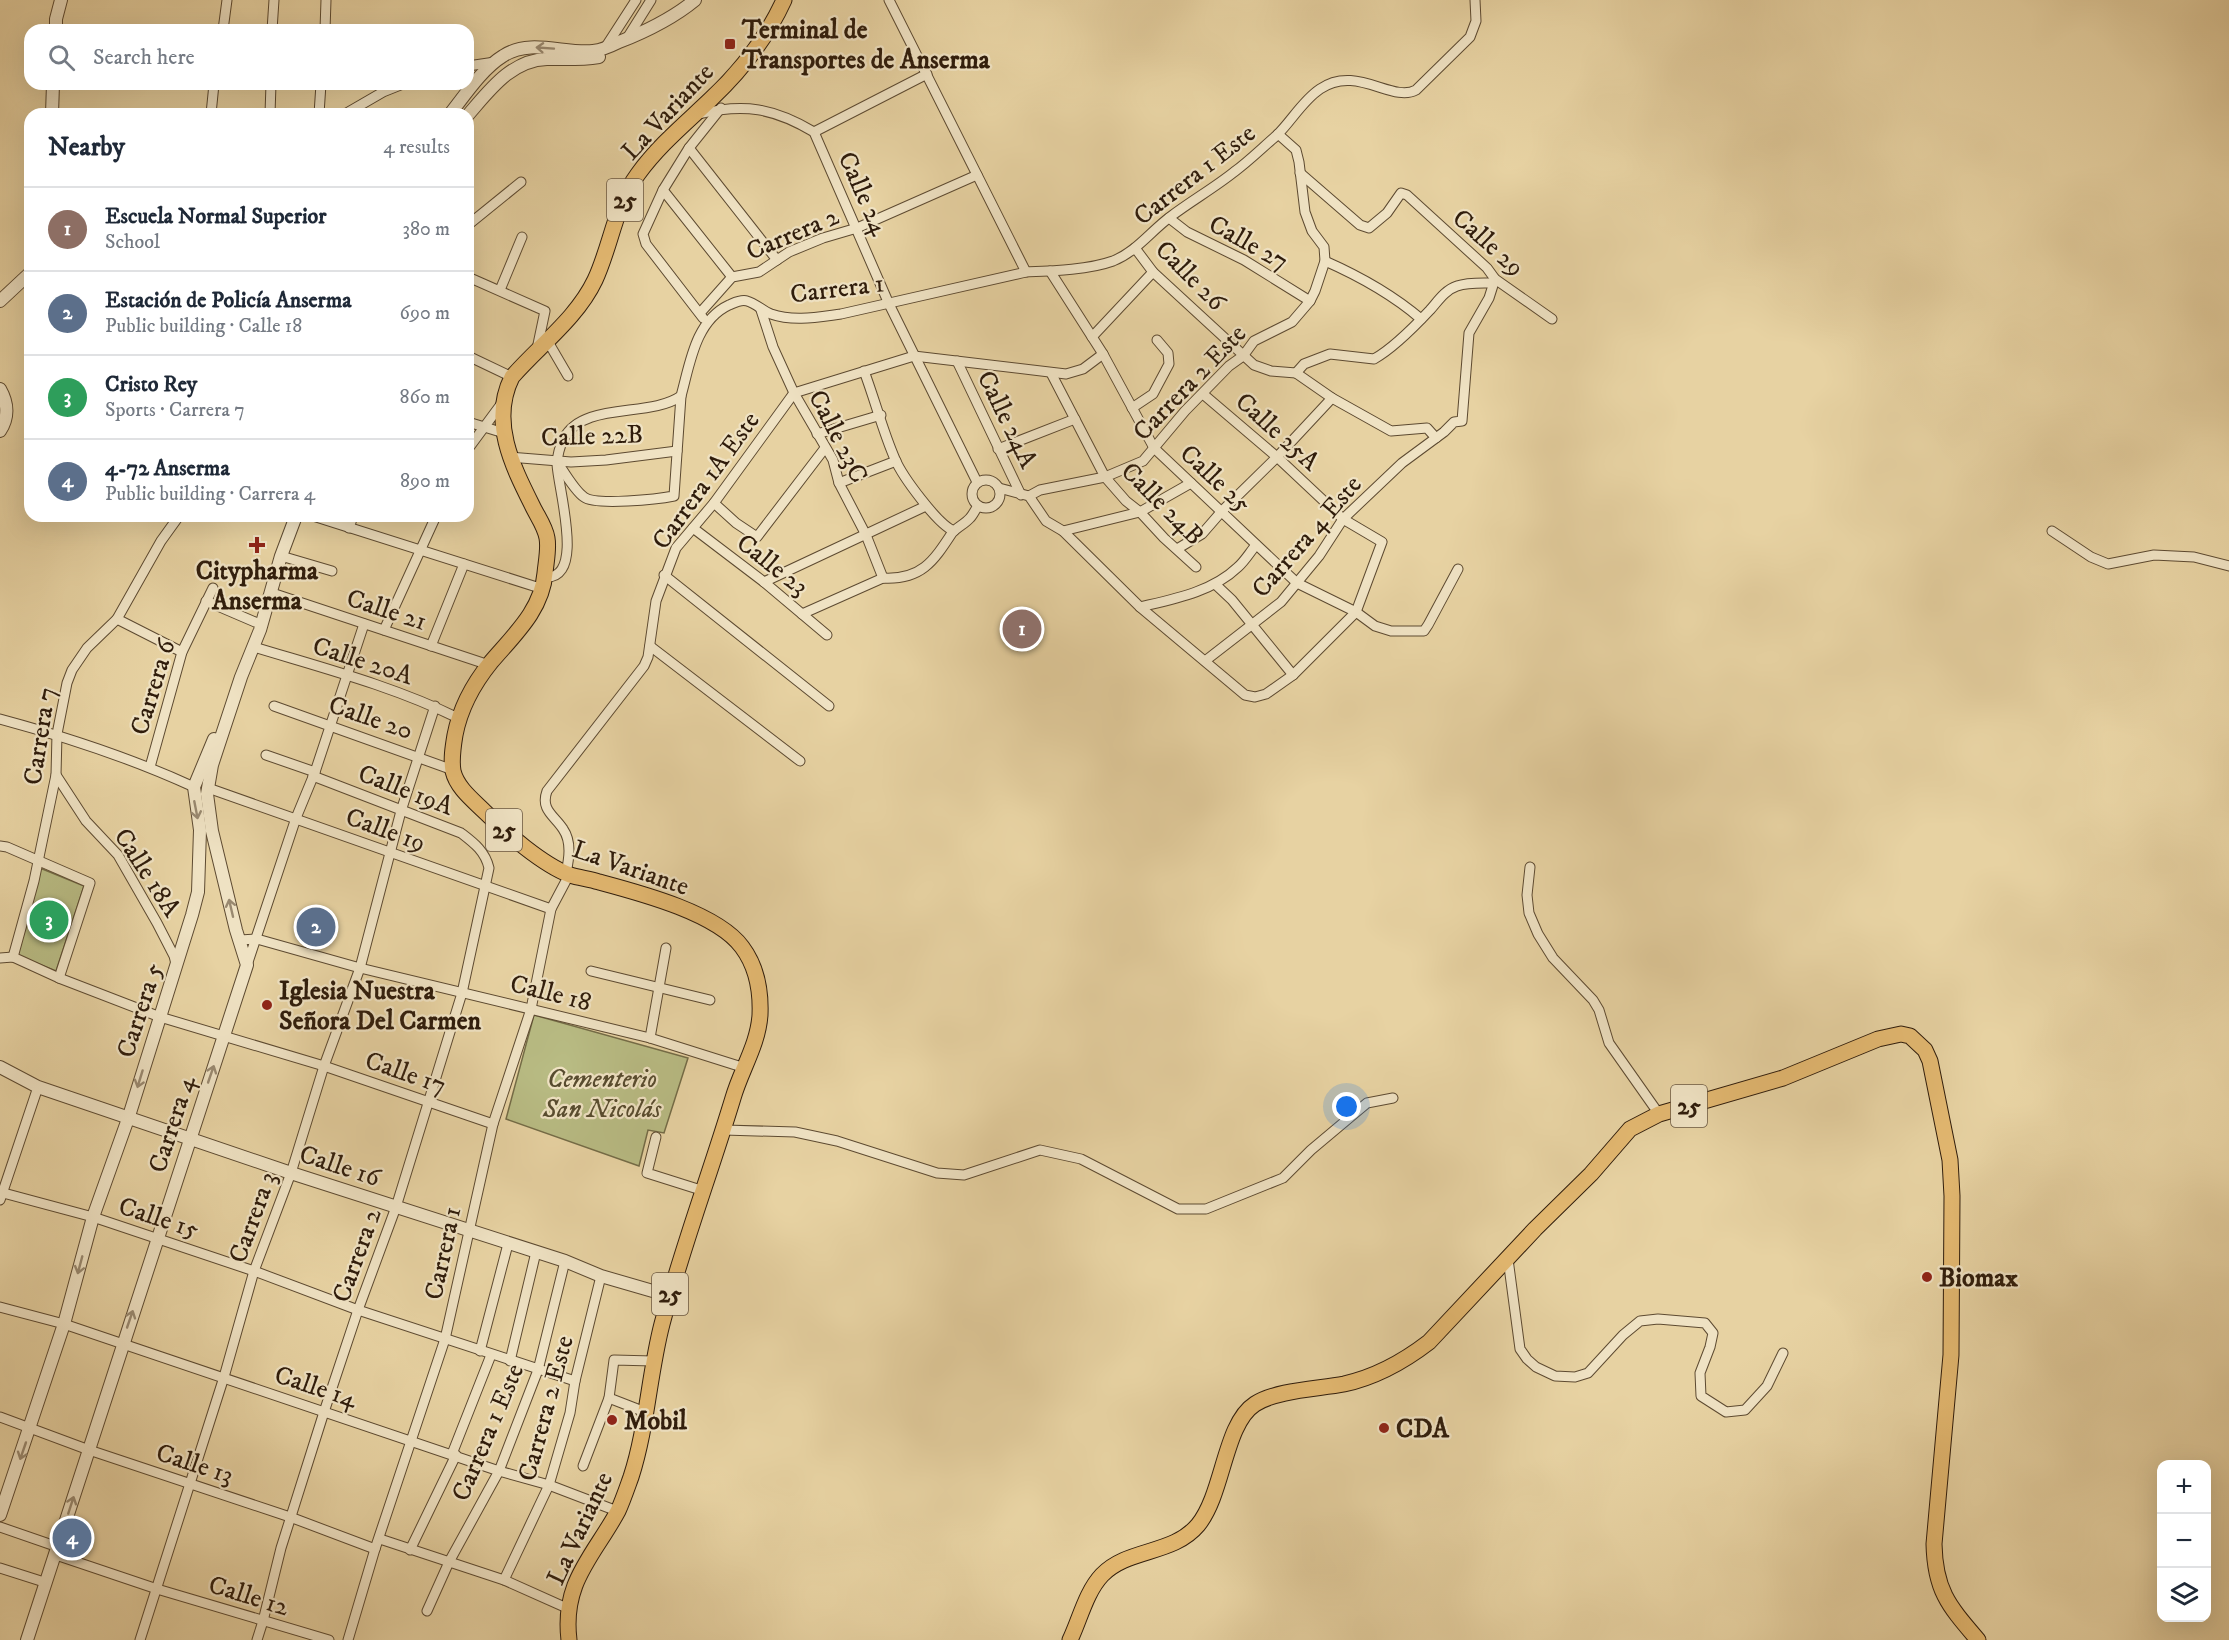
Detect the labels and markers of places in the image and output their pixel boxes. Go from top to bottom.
place label: Terminal de Transportes de Anserma [741,14,991,77]
marker: Terminal de Transportes de Anserma [723,37,737,51]
marker: Citypharma Anserma [250,538,264,552]
place label: Citypharma Anserma [196,555,319,618]
pin: 1 [1002,606,1042,652]
pin: 3 [29,898,68,942]
pin: 2 [296,904,336,950]
place label: Iglesia Nuestra Señora Del Carmen [279,975,481,1038]
marker: Iglesia Nuestra Señora Del Carmen [260,998,274,1012]
place label: Biomax [1939,1262,2018,1295]
marker: Biomax [1920,1270,1934,1284]
place label: Mobil [624,1405,688,1438]
marker: Mobil [605,1413,619,1427]
place label: CDA [1396,1413,1450,1446]
marker: CDA [1377,1421,1391,1435]
pin: 4 [52,1516,92,1560]

